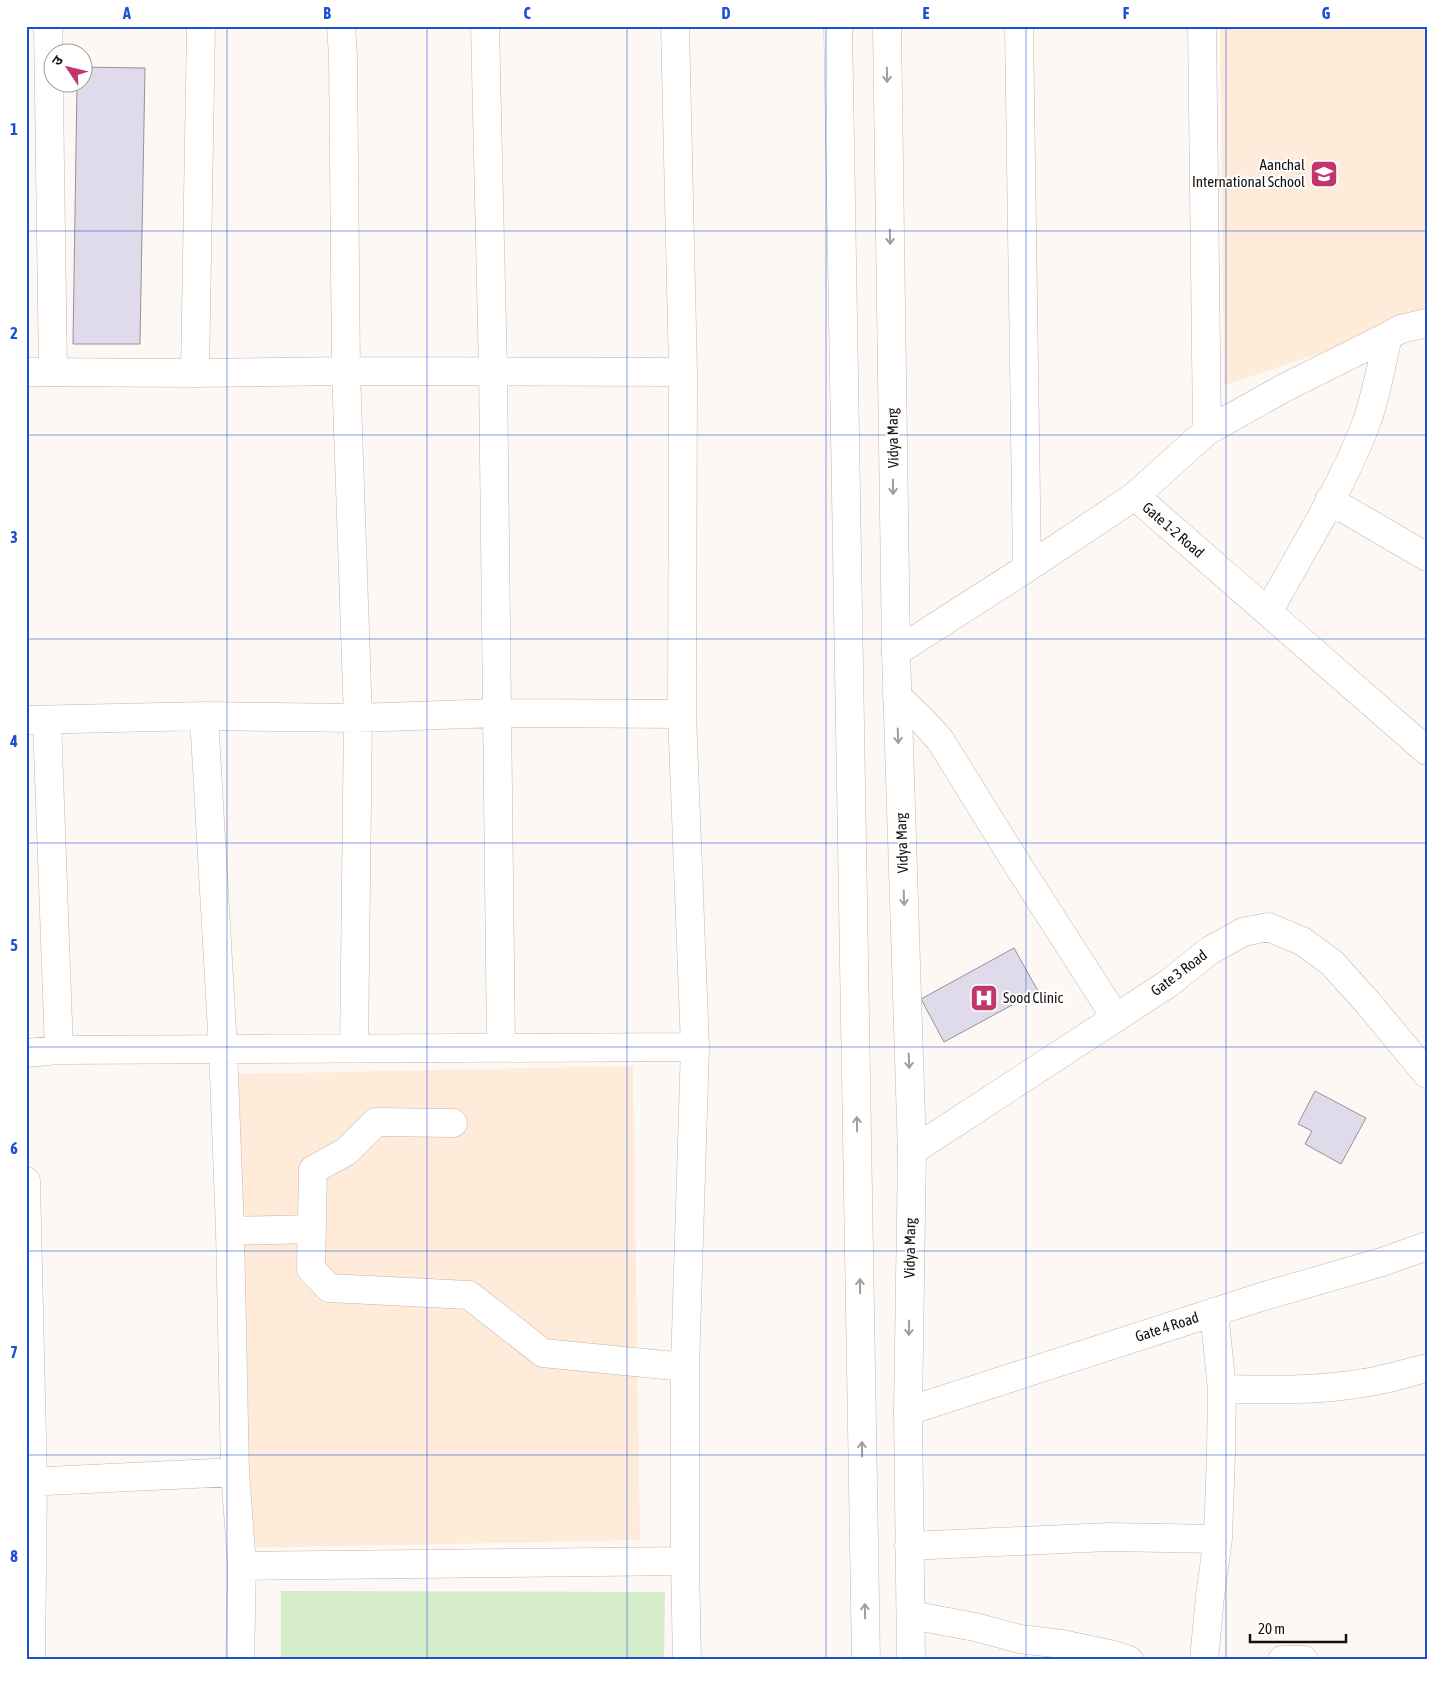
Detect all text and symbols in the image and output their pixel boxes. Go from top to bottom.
text: A [122,4,131,22]
text: B [323,4,331,22]
text: C [523,4,531,22]
text: D [722,4,731,22]
text: E [923,4,930,22]
text: F [1123,4,1130,22]
text: G [1322,4,1331,22]
north arrow [42,42,92,92]
text: उ [48,52,67,68]
one-way arrow [882,66,892,83]
text: 1 [10,120,18,138]
place label: Aanchal International School [1192,156,1305,190]
school or university icon: Aanchal International School [1309,159,1339,189]
one-way arrow [885,229,895,245]
text: 2 [10,324,18,342]
street label: Vidya Marg [883,407,902,468]
one-way arrow [888,479,898,495]
street label: Gate 1-2 Road [1139,498,1207,561]
text: 3 [10,528,18,546]
one-way arrow [894,728,903,744]
text: 4 [9,732,18,750]
street label: Vidya Marg [892,812,911,874]
one-way arrow [899,890,908,906]
text: 5 [10,936,18,954]
street label: Gate 3 Road [1147,946,1210,999]
hospital icon: Sood Clinic [969,983,999,1013]
place label: Sood Clinic [1003,989,1063,1006]
one-way arrow [904,1052,914,1068]
one-way arrow [852,1116,862,1132]
text: 6 [10,1139,18,1157]
street label: Vidya Marg [900,1217,919,1278]
one-way arrow [855,1278,864,1294]
street label: Gate 4 Road [1133,1308,1201,1345]
one-way arrow [904,1320,914,1336]
text: 7 [10,1343,18,1361]
one-way arrow [857,1441,867,1457]
text: 8 [10,1547,18,1565]
one-way arrow [860,1603,870,1620]
scale bar [1250,1611,1347,1643]
text: 20 m [1258,1620,1285,1637]

